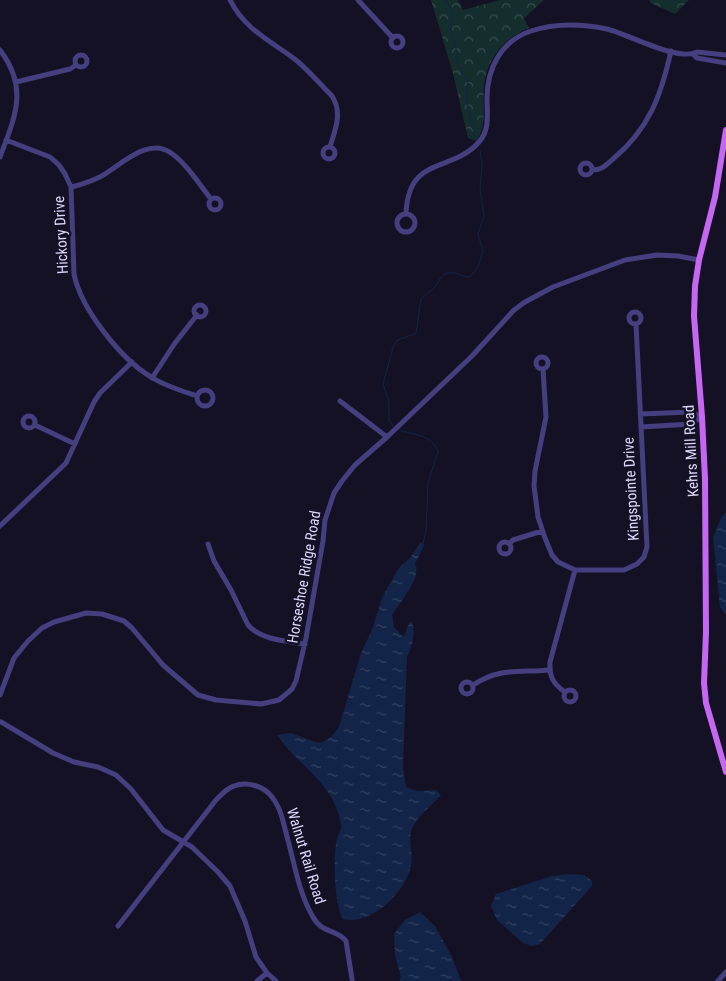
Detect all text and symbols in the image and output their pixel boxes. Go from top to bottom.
street label: Hickory Drive [50,195,72,275]
street label: Kehrs Mill Road [680,404,702,498]
street label: Kingspointe Drive [619,437,643,541]
street label: Horseshoe Ridge Road [283,509,325,645]
street label: Walnut Rail Road [283,806,329,906]

